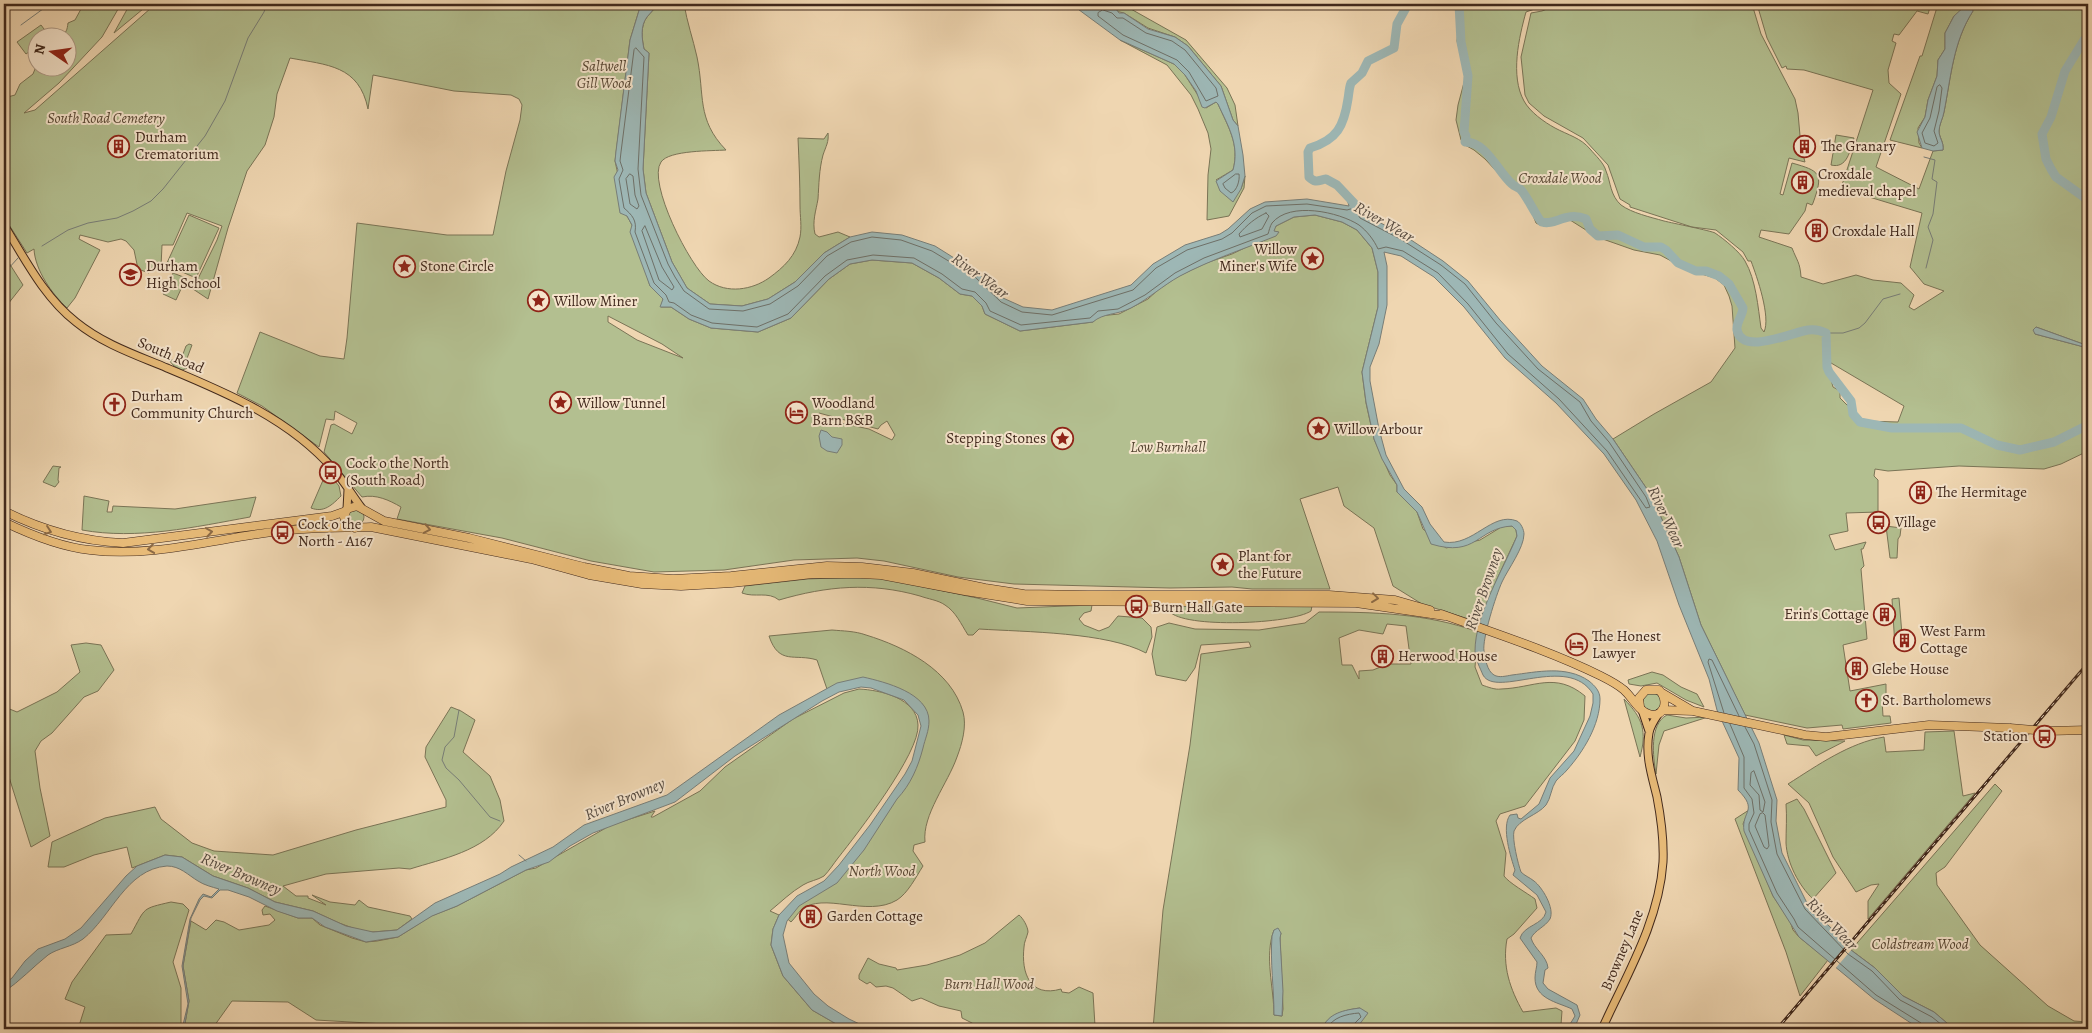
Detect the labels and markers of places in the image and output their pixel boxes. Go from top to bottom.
place label: Durham Crematorium [135,127,219,164]
building icon: Durham Crematorium [107,134,131,158]
building icon: The Granary [1793,134,1817,158]
place label: The Granary [1821,136,1896,156]
place label: Croxdale medieval chapel [1818,164,1916,201]
building icon: Croxdale medieval chapel [1790,171,1814,195]
building icon: Croxdale Hall [1804,219,1828,243]
place label: Croxdale Hall [1832,221,1915,241]
place label: Willow Miner's Wife [1219,239,1297,276]
place icon: Willow Miner's Wife [1301,246,1325,270]
place icon: Stone Circle [392,254,416,278]
place label: Durham High School [146,256,221,293]
place label: Stone Circle [420,256,494,276]
school or university icon: Durham High School [118,263,142,287]
place icon: Willow Miner [526,289,550,313]
place label: Willow Miner [553,291,637,311]
place label: Durham Community Church [131,386,253,423]
place icon: Willow Tunnel [549,391,573,415]
church icon: Durham Community Church [103,393,127,417]
place label: Willow Tunnel [576,393,666,413]
place label: Woodland Barn B&B [811,393,876,430]
hotel icon: Woodland Barn B&B [784,400,808,424]
place icon: Willow Arbour [1306,417,1330,441]
place label: Willow Arbour [1333,419,1423,439]
place icon: Stepping Stones [1050,426,1074,450]
place label: Stepping Stones [946,428,1046,448]
place label: Cock o the North (South Road) [346,453,449,490]
bus stop icon: Cock o the North (South Road) [318,460,342,484]
building icon: The Hermitage [1908,480,1932,504]
place label: The Hermitage [1936,482,2027,502]
bus stop icon: Village [1867,510,1891,534]
place label: Village [1894,512,1937,532]
place label: Cock o the North - A167 [298,514,374,551]
bus stop icon: Cock o the North - A167 [270,521,294,545]
place label: Plant for the Future [1238,546,1302,583]
place icon: Plant for the Future [1210,553,1234,577]
bus stop icon: Burn Hall Gate [1124,595,1148,619]
place label: Burn Hall Gate [1152,597,1243,617]
building icon: Erin's Cottage [1873,602,1897,626]
place label: Erin's Cottage [1784,604,1869,624]
place label: West Farm Cottage [1919,621,1986,658]
place label: The Honest Lawyer [1592,626,1661,663]
building icon: West Farm Cottage [1892,628,1916,652]
hotel icon: The Honest Lawyer [1564,633,1588,657]
building icon: Herwood House [1370,644,1394,668]
place label: Herwood House [1398,646,1498,666]
building icon: Glebe House [1844,657,1868,681]
place label: Glebe House [1872,659,1949,679]
church icon: St. Bartholomews [1854,688,1878,712]
place label: St. Bartholomews [1882,690,1991,710]
bus stop icon: Station [2032,724,2056,748]
place label: Station [1983,726,2028,746]
building icon: Garden Cottage [799,904,823,928]
place label: Garden Cottage [827,906,923,926]

